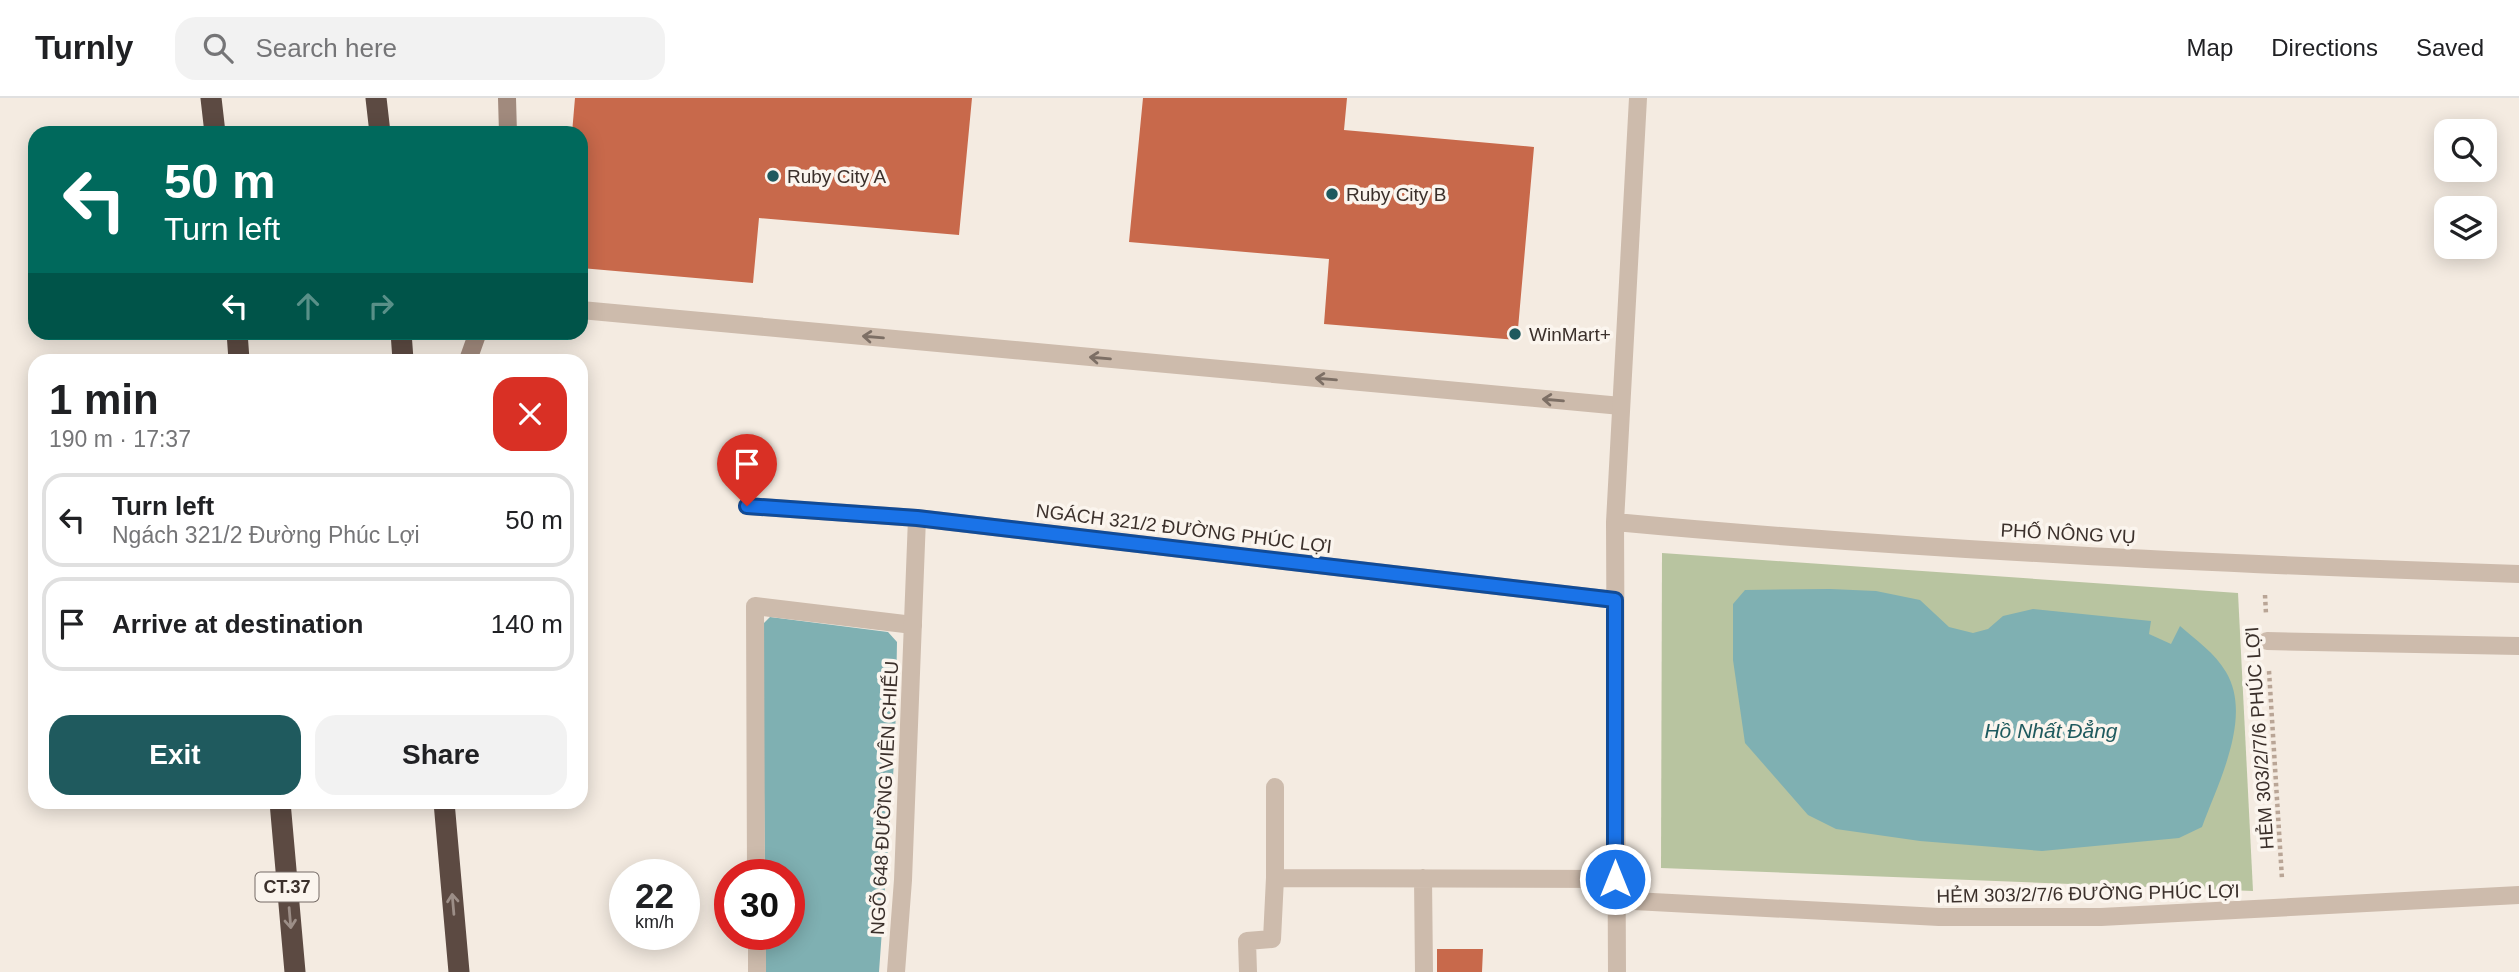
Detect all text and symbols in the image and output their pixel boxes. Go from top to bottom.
search box [175,17,665,80]
text: Turnly [35,29,133,66]
icon: search [199,29,237,67]
text: Search here [255,33,397,63]
text: Map [2187,34,2233,61]
text: Directions [2271,34,2378,61]
text: Saved [2416,34,2484,61]
map controls [2434,119,2497,259]
button: search [2434,119,2497,182]
icon: left [49,154,140,245]
text: 50 m [164,154,276,208]
place label: Ruby City A [787,166,887,187]
marker: Ruby City A [765,168,781,184]
place label: Ruby City B [1346,184,1446,205]
marker: Ruby City B [1324,186,1340,202]
button: layers [2434,196,2497,259]
text: Turn left [164,211,280,247]
icon: left [216,287,254,325]
icon: ahead [289,287,327,325]
icon: right [362,287,400,325]
place label: WinMart+ [1529,324,1611,345]
marker: WinMart+ [1507,326,1523,342]
one-way arrow [862,330,885,343]
one-way arrow [1089,351,1111,364]
one-way arrow [1315,372,1338,385]
text: 1 min [49,376,159,423]
button: close [493,377,567,451]
one-way arrow [1542,393,1564,406]
text: 190 m · 17:37 [49,426,191,452]
pin [717,434,777,506]
icon: arrive [728,445,766,483]
text: Turn left [112,491,214,521]
street label: NGÁCH 321/2 ĐƯỜNG PHÚC LỢI [1035,500,1333,557]
icon: left [53,501,91,539]
text: 50 m [505,505,563,535]
street label: PHỐ NÔNG VỤ [2000,519,2136,548]
text: Ngách 321/2 Đường Phúc Lợi [112,522,420,548]
icon: arrive [53,605,91,643]
text: Arrive at destination [112,609,363,639]
text: 140 m [491,609,563,639]
street label: HẺM 303/2/7/6 PHÚC LỢI [2241,626,2278,850]
street label: NGÕ 648 ĐƯỜNG VIÊN CHIẾU [867,661,902,936]
button: Exit [49,715,301,795]
button: Share [315,715,567,795]
water label: Hồ Nhất Đẳng [1984,719,2118,742]
position arrow [1578,842,1652,916]
speed limit sign: 30 [714,859,805,950]
road number: CT.37 [256,872,318,902]
text: 22 [635,876,674,915]
street label: HẺM 303/2/7/6 ĐƯỜNG PHÚC LỢI [1936,880,2240,907]
one-way arrow [446,893,459,916]
one-way arrow [284,906,297,929]
text: km/h [635,912,674,932]

